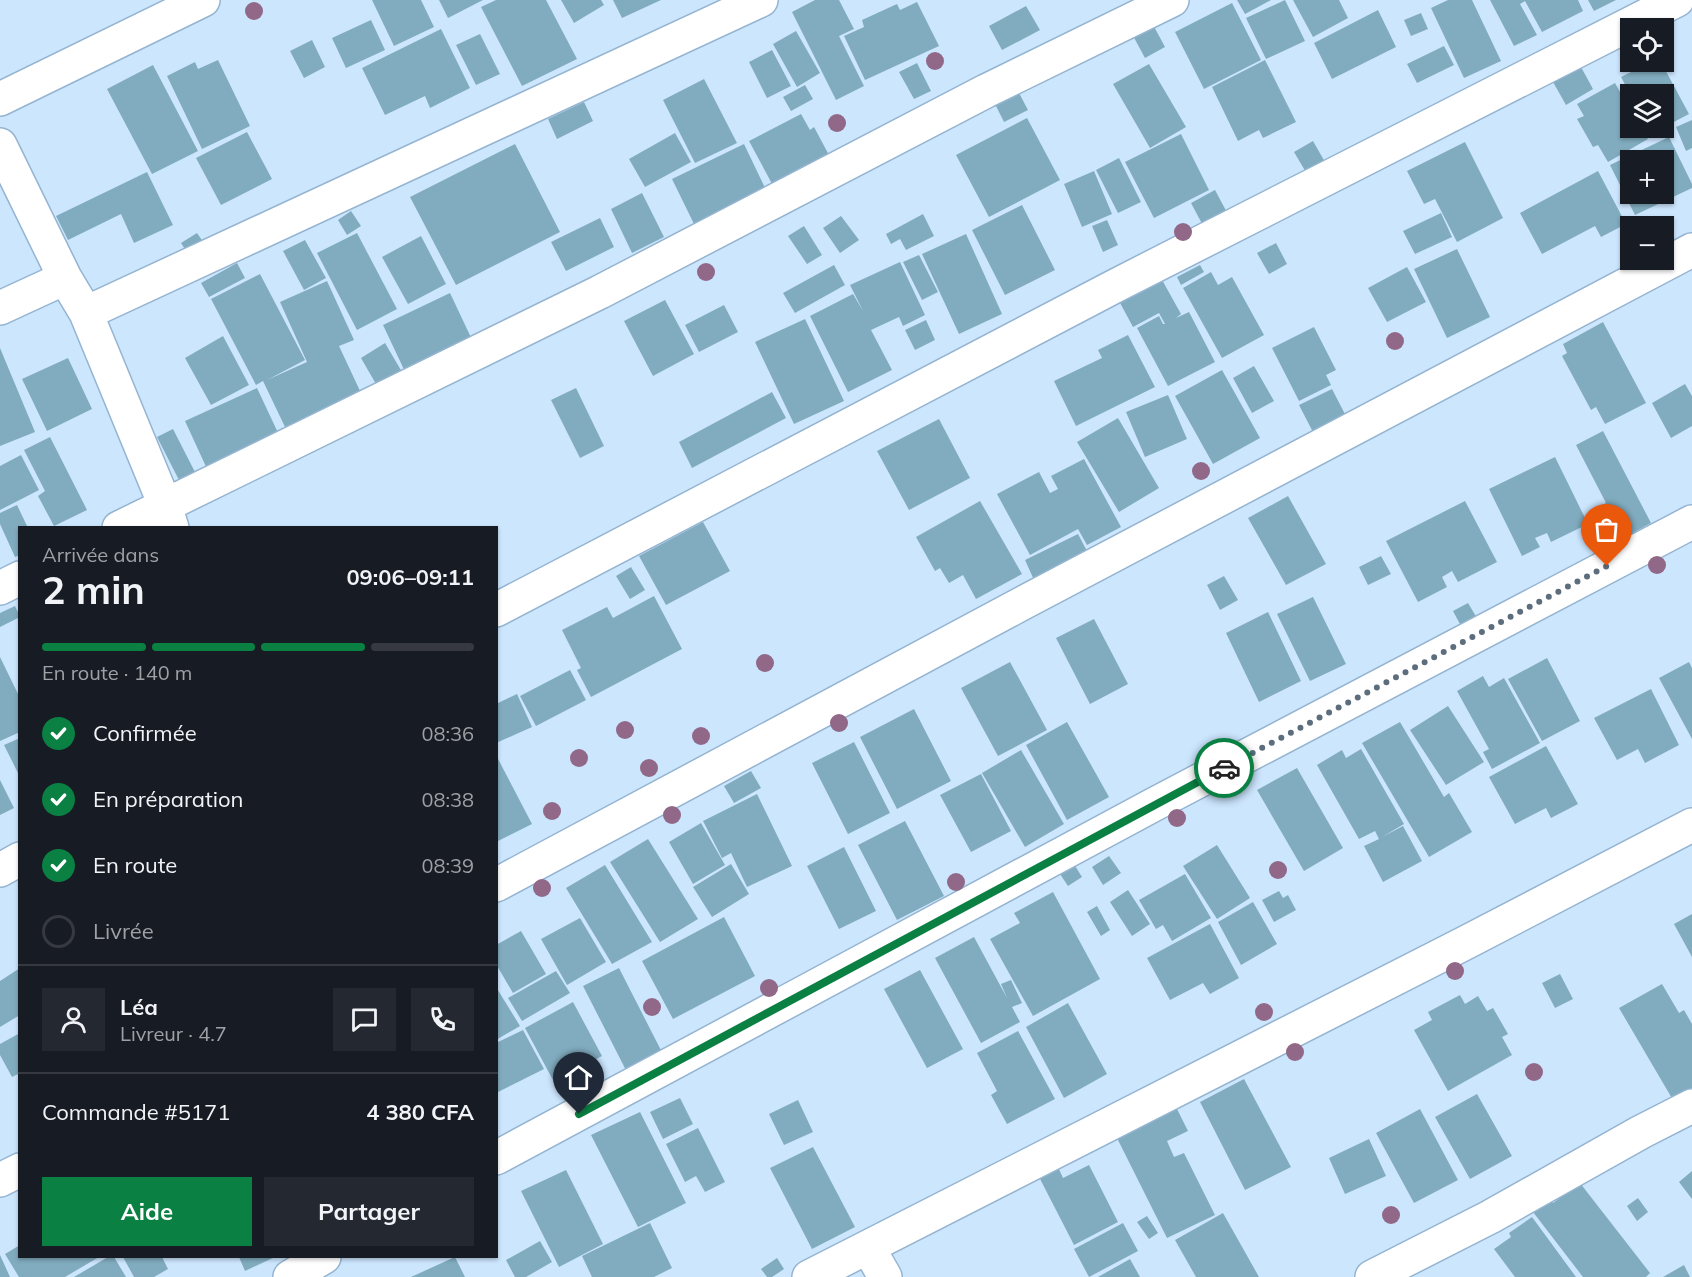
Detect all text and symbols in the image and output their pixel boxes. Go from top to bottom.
map controls [1620,18,1674,270]
button: locate [1620,18,1674,72]
button: layers [1620,84,1674,138]
button: + [1620,150,1674,204]
button: − [1620,216,1674,270]
pin [1581,504,1632,566]
icon: bag [1590,513,1623,546]
text: Arrivée dans [42,542,159,567]
text: 09:06–09:11 [346,563,474,591]
text: 2 min [42,565,145,614]
text: En route · 140 m [42,660,192,685]
icon: check [42,717,75,750]
text: Confirmée [93,719,197,747]
text: 08:36 [421,721,474,746]
courier [1194,738,1254,798]
icon: car [1208,752,1241,785]
icon: check [42,783,75,816]
text: En préparation [93,785,243,813]
text: 08:38 [421,787,474,812]
icon: check [42,849,75,882]
text: En route [93,851,177,879]
text: 08:39 [421,853,474,878]
text: Livrée [93,917,154,945]
button: person [42,988,105,1051]
button: chat [333,988,396,1051]
button: phone [411,988,474,1051]
text: Léa [120,993,158,1021]
text: Livreur · 4.7 [120,1021,227,1046]
pin [553,1052,604,1114]
icon: home [562,1061,595,1094]
text: Commande #5171 [42,1098,230,1126]
text: 4 380 CFA [366,1098,474,1126]
button: Aide [42,1177,252,1246]
button: Partager [264,1177,474,1246]

